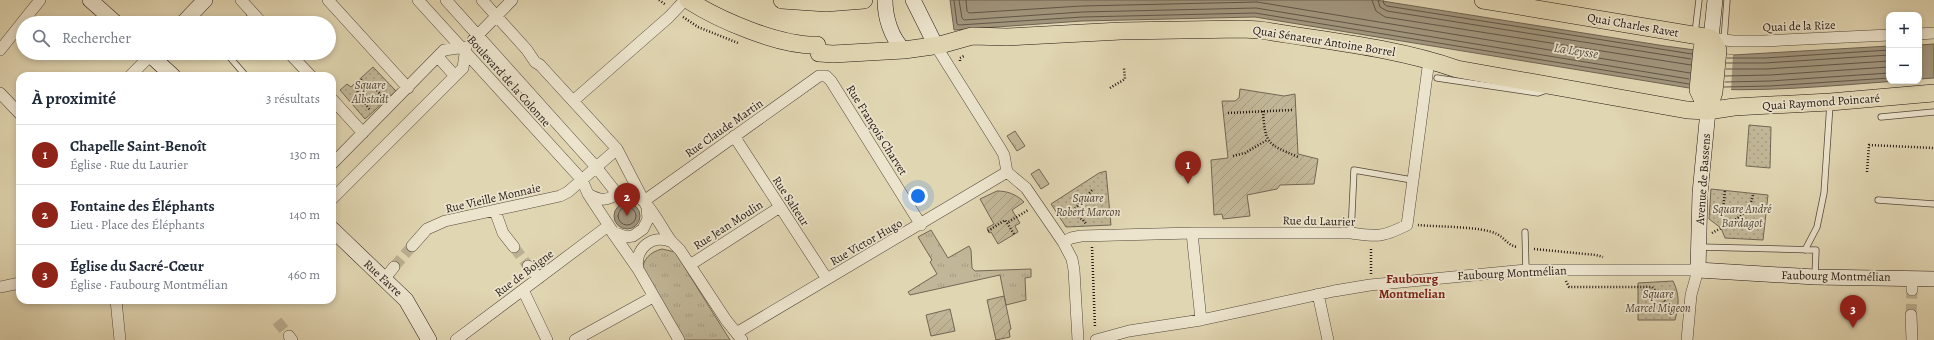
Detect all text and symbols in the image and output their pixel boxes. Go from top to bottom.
street label: Quai Charles Ravet [1586,9,1680,41]
map controls [1886,12,1922,84]
button: + [1886,12,1922,48]
search box [16,16,336,60]
street label: Quai de la Rize [1762,17,1836,35]
street label: Quai Sénateur Antoine Borrel [1252,22,1396,60]
icon: search [30,27,52,49]
text: Rechercher [62,28,131,48]
street label: Boulevard de la Colonne [464,32,554,130]
water label: La Leysse [1553,39,1600,62]
button: − [1886,48,1922,84]
park label: Square Albstadt [351,77,389,107]
street label: Rue François Charvet [843,82,911,178]
text: À proximité [32,87,116,110]
text: 3 résultats [266,90,320,107]
street label: Quai Raymond Poincaré [1762,90,1880,114]
street label: Rue Claude Martin [682,95,767,161]
street label: Avenue de Bassens [1692,133,1714,226]
text: Chapelle Saint-Benoît [70,136,207,156]
text: 1 [43,146,47,163]
text: 130 m [290,146,320,163]
pin: 1 [1175,151,1201,184]
text: Église · Rue du Laurier [70,156,188,173]
street label: Rue Salteur [769,173,813,229]
street label: Rue Vieille Monnaie [444,179,542,217]
pin: 2 [614,183,640,216]
your location [908,186,928,206]
park label: Square Robert Marcon [1056,190,1120,220]
text: Fontaine des Éléphants [70,196,215,216]
street label: Rue Jean Moulin [690,196,766,253]
park label: Square André Bardagot [1712,201,1772,231]
text: 2 [42,206,48,223]
text: 140 m [289,206,320,223]
street label: Rue du Laurier [1283,212,1356,230]
street label: Rue Victor Hugo [827,215,905,269]
text: Lieu · Place des Éléphants [70,216,205,233]
street label: Rue de Boigne [491,246,557,300]
text: Église du Sacré-Cœur [70,256,204,276]
street label: Rue Favre [360,256,406,300]
street label: Faubourg Montmélian [1457,262,1568,284]
text: 3 [42,266,48,283]
text: 460 m [288,266,320,283]
street label: Faubourg Montmélian [1781,267,1891,285]
district label: Faubourg Montmelian [1379,270,1446,302]
text: Église · Faubourg Montmélian [70,276,228,293]
park label: Square Marcel Migeon [1625,286,1691,316]
pin: 3 [1840,295,1866,328]

